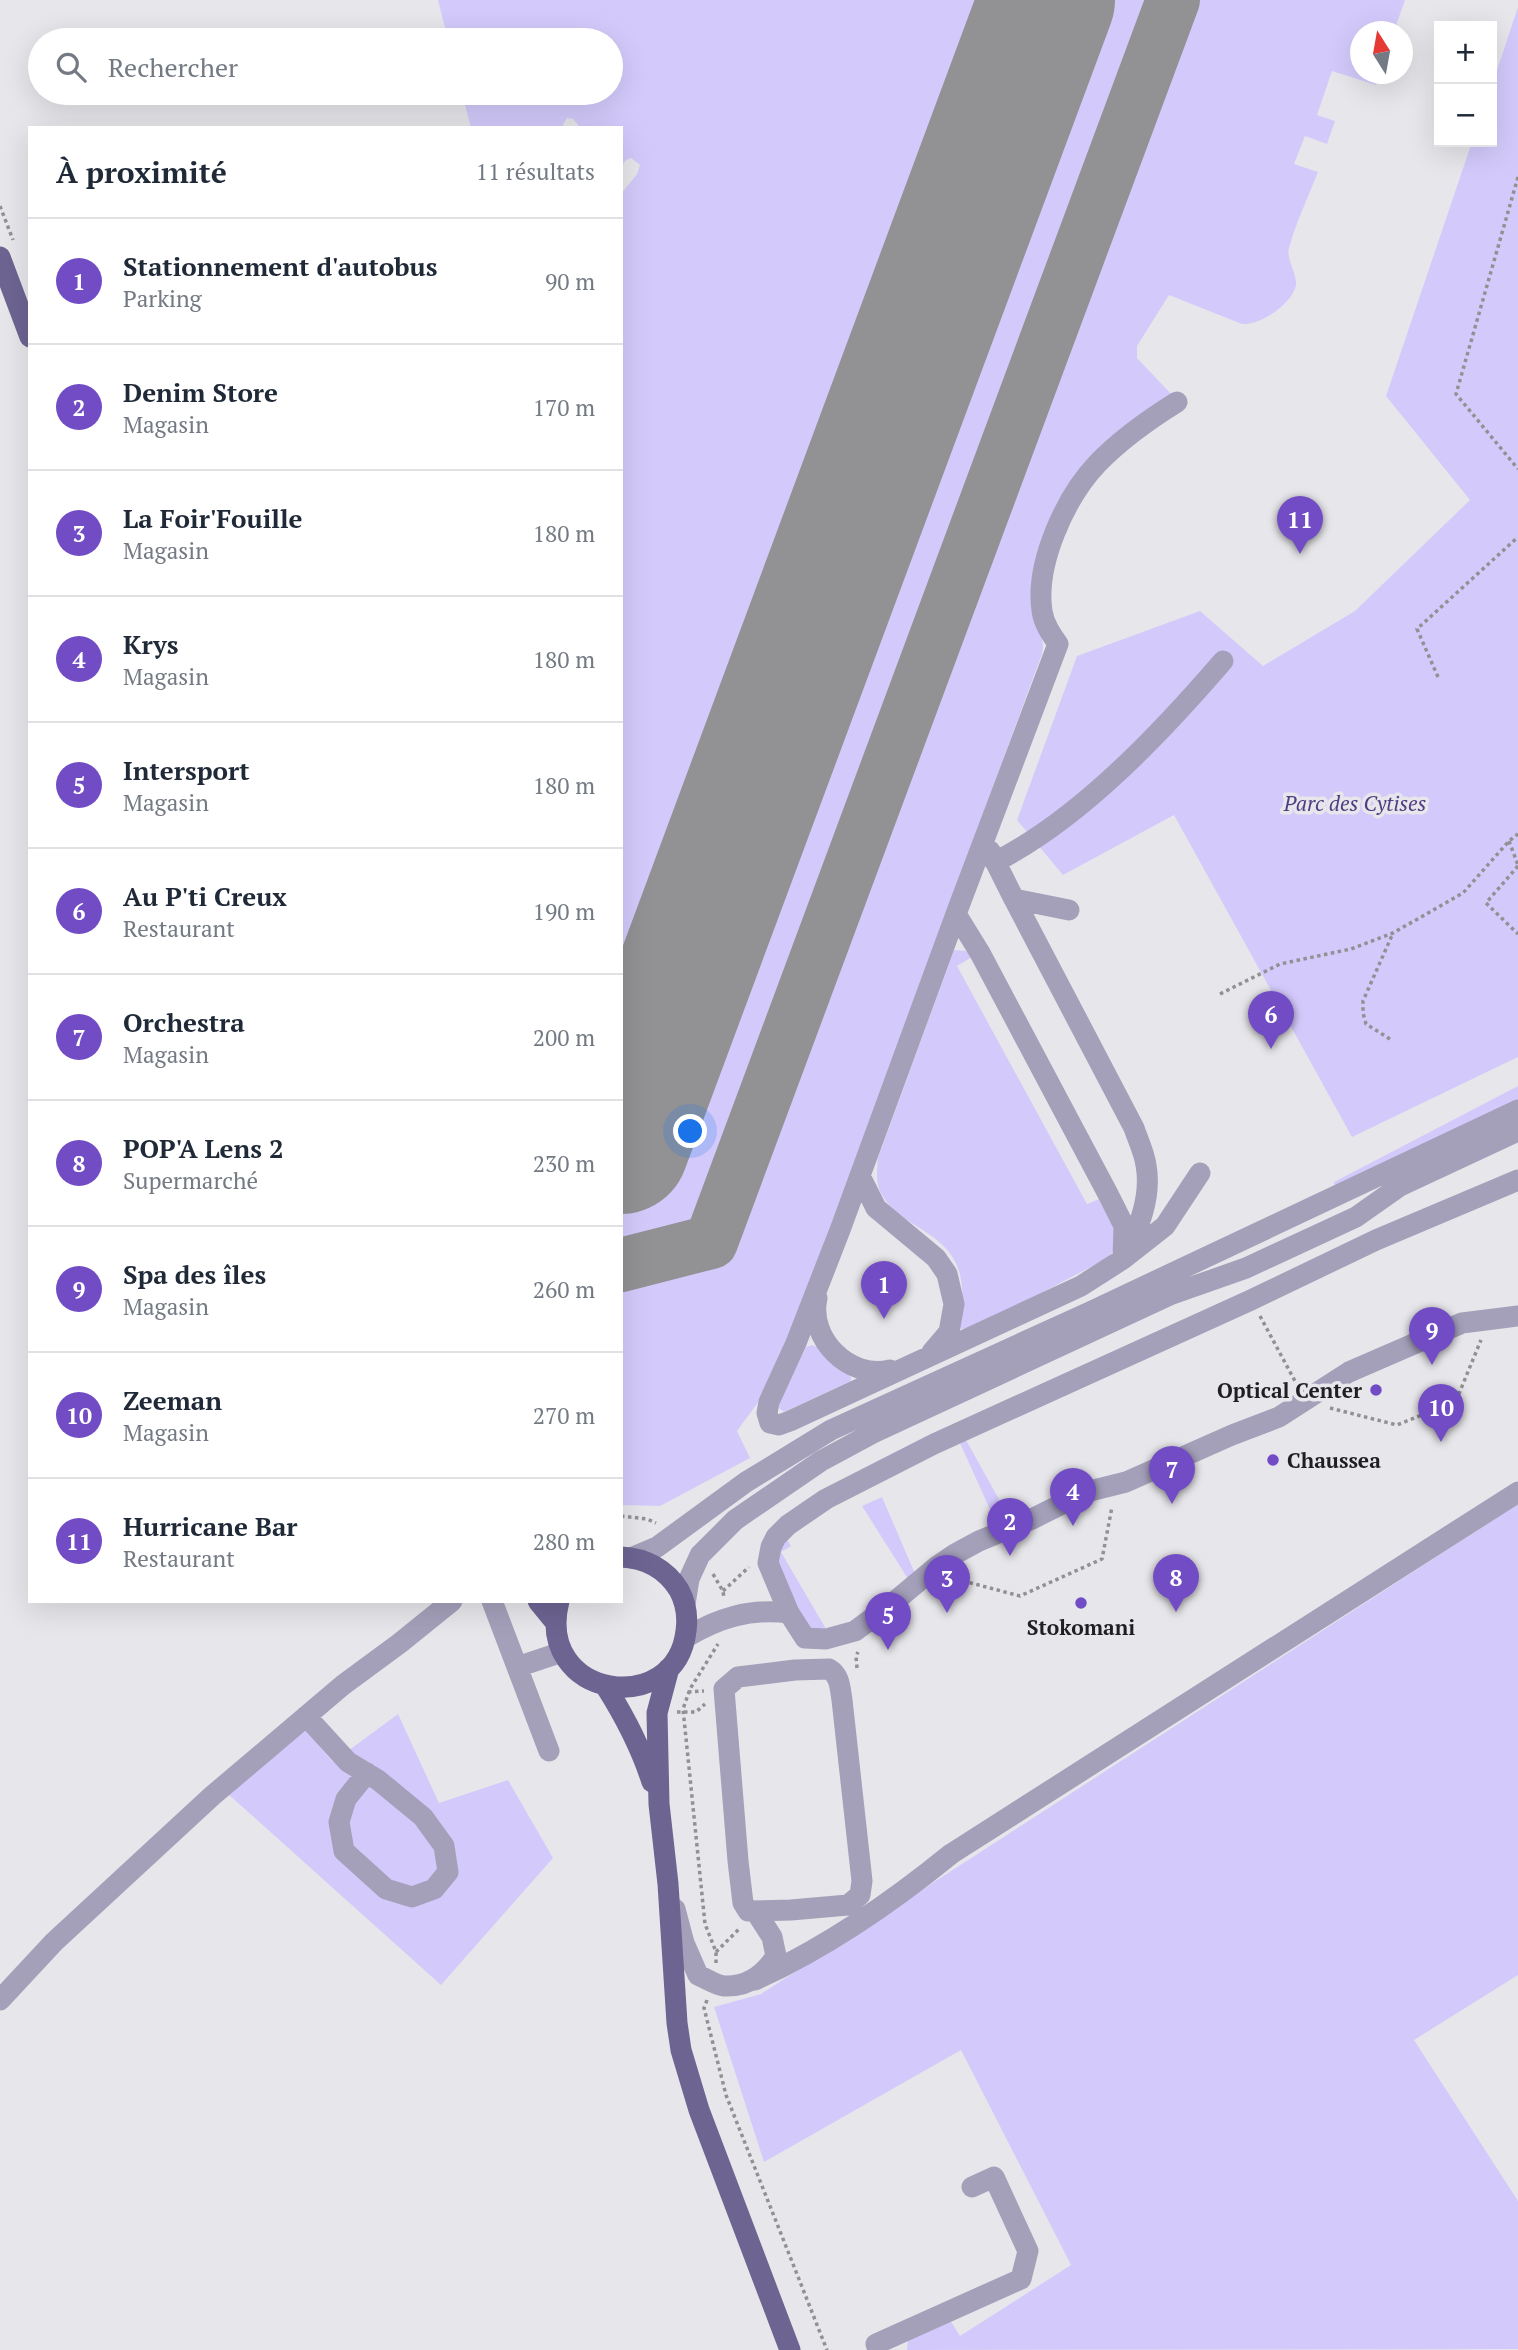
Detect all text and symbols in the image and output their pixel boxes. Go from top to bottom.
north arrow [1350,21,1413,84]
map controls [1434,21,1497,147]
button: + [1434,21,1497,84]
search box [28,28,623,105]
icon: search [52,48,90,86]
text: Rechercher [108,50,238,84]
button: − [1434,84,1497,147]
text: À proximité [56,152,227,192]
text: 11 résultats [476,156,595,187]
text: Stationnement d'autobus [123,249,438,283]
text: 1 [73,266,86,297]
text: 90 m [545,266,595,297]
text: Parking [123,283,202,314]
text: Denim Store [123,375,278,409]
text: 2 [73,392,86,423]
text: 170 m [533,392,595,423]
text: Magasin [123,409,209,440]
pin: 11 [1277,496,1323,554]
text: La Foir'Fouille [123,501,303,535]
text: 3 [73,518,86,549]
text: 180 m [533,518,595,549]
text: Magasin [123,535,209,566]
text: Krys [123,627,178,661]
text: 4 [73,644,86,675]
text: 180 m [533,644,595,675]
text: Magasin [123,661,209,692]
text: Intersport [123,753,250,787]
text: 5 [73,770,86,801]
text: 180 m [533,770,595,801]
text: Magasin [123,787,209,818]
park label: Parc des Cytises [1283,789,1427,817]
text: Au P'ti Creux [123,879,287,913]
text: 6 [73,896,86,927]
text: 190 m [533,896,595,927]
text: Restaurant [123,913,235,944]
pin: 6 [1248,991,1294,1049]
text: Orchestra [123,1005,245,1039]
text: 7 [73,1022,86,1053]
text: 200 m [533,1022,595,1053]
text: Magasin [123,1039,209,1070]
your location [673,1114,707,1148]
text: POP'A Lens 2 [123,1131,284,1165]
text: 8 [73,1148,86,1179]
text: 230 m [533,1148,595,1179]
text: Supermarché [123,1165,258,1196]
text: Spa des îles [123,1257,266,1291]
pin: 1 [861,1261,907,1319]
text: 9 [73,1274,86,1305]
text: 260 m [533,1274,595,1305]
text: Magasin [123,1291,209,1322]
pin: 9 [1409,1307,1455,1365]
place label: Optical Center [1217,1376,1362,1404]
marker: Optical Center [1368,1382,1384,1398]
text: Zeeman [123,1383,222,1417]
pin: 10 [1418,1384,1464,1442]
text: 10 [66,1400,92,1431]
text: 270 m [533,1400,595,1431]
text: Magasin [123,1417,209,1448]
pin: 7 [1149,1446,1195,1504]
place label: Chaussea [1287,1446,1381,1474]
marker: Chaussea [1265,1452,1281,1468]
pin: 4 [1050,1468,1096,1526]
pin: 2 [987,1498,1033,1556]
text: Hurricane Bar [123,1509,298,1543]
text: 11 [66,1526,92,1557]
text: 280 m [533,1526,595,1557]
text: Restaurant [123,1543,235,1574]
pin: 8 [1153,1554,1199,1612]
pin: 3 [924,1555,970,1613]
pin: 5 [865,1592,911,1650]
marker: Stokomani [1073,1595,1089,1611]
place label: Stokomani [1027,1613,1135,1641]

